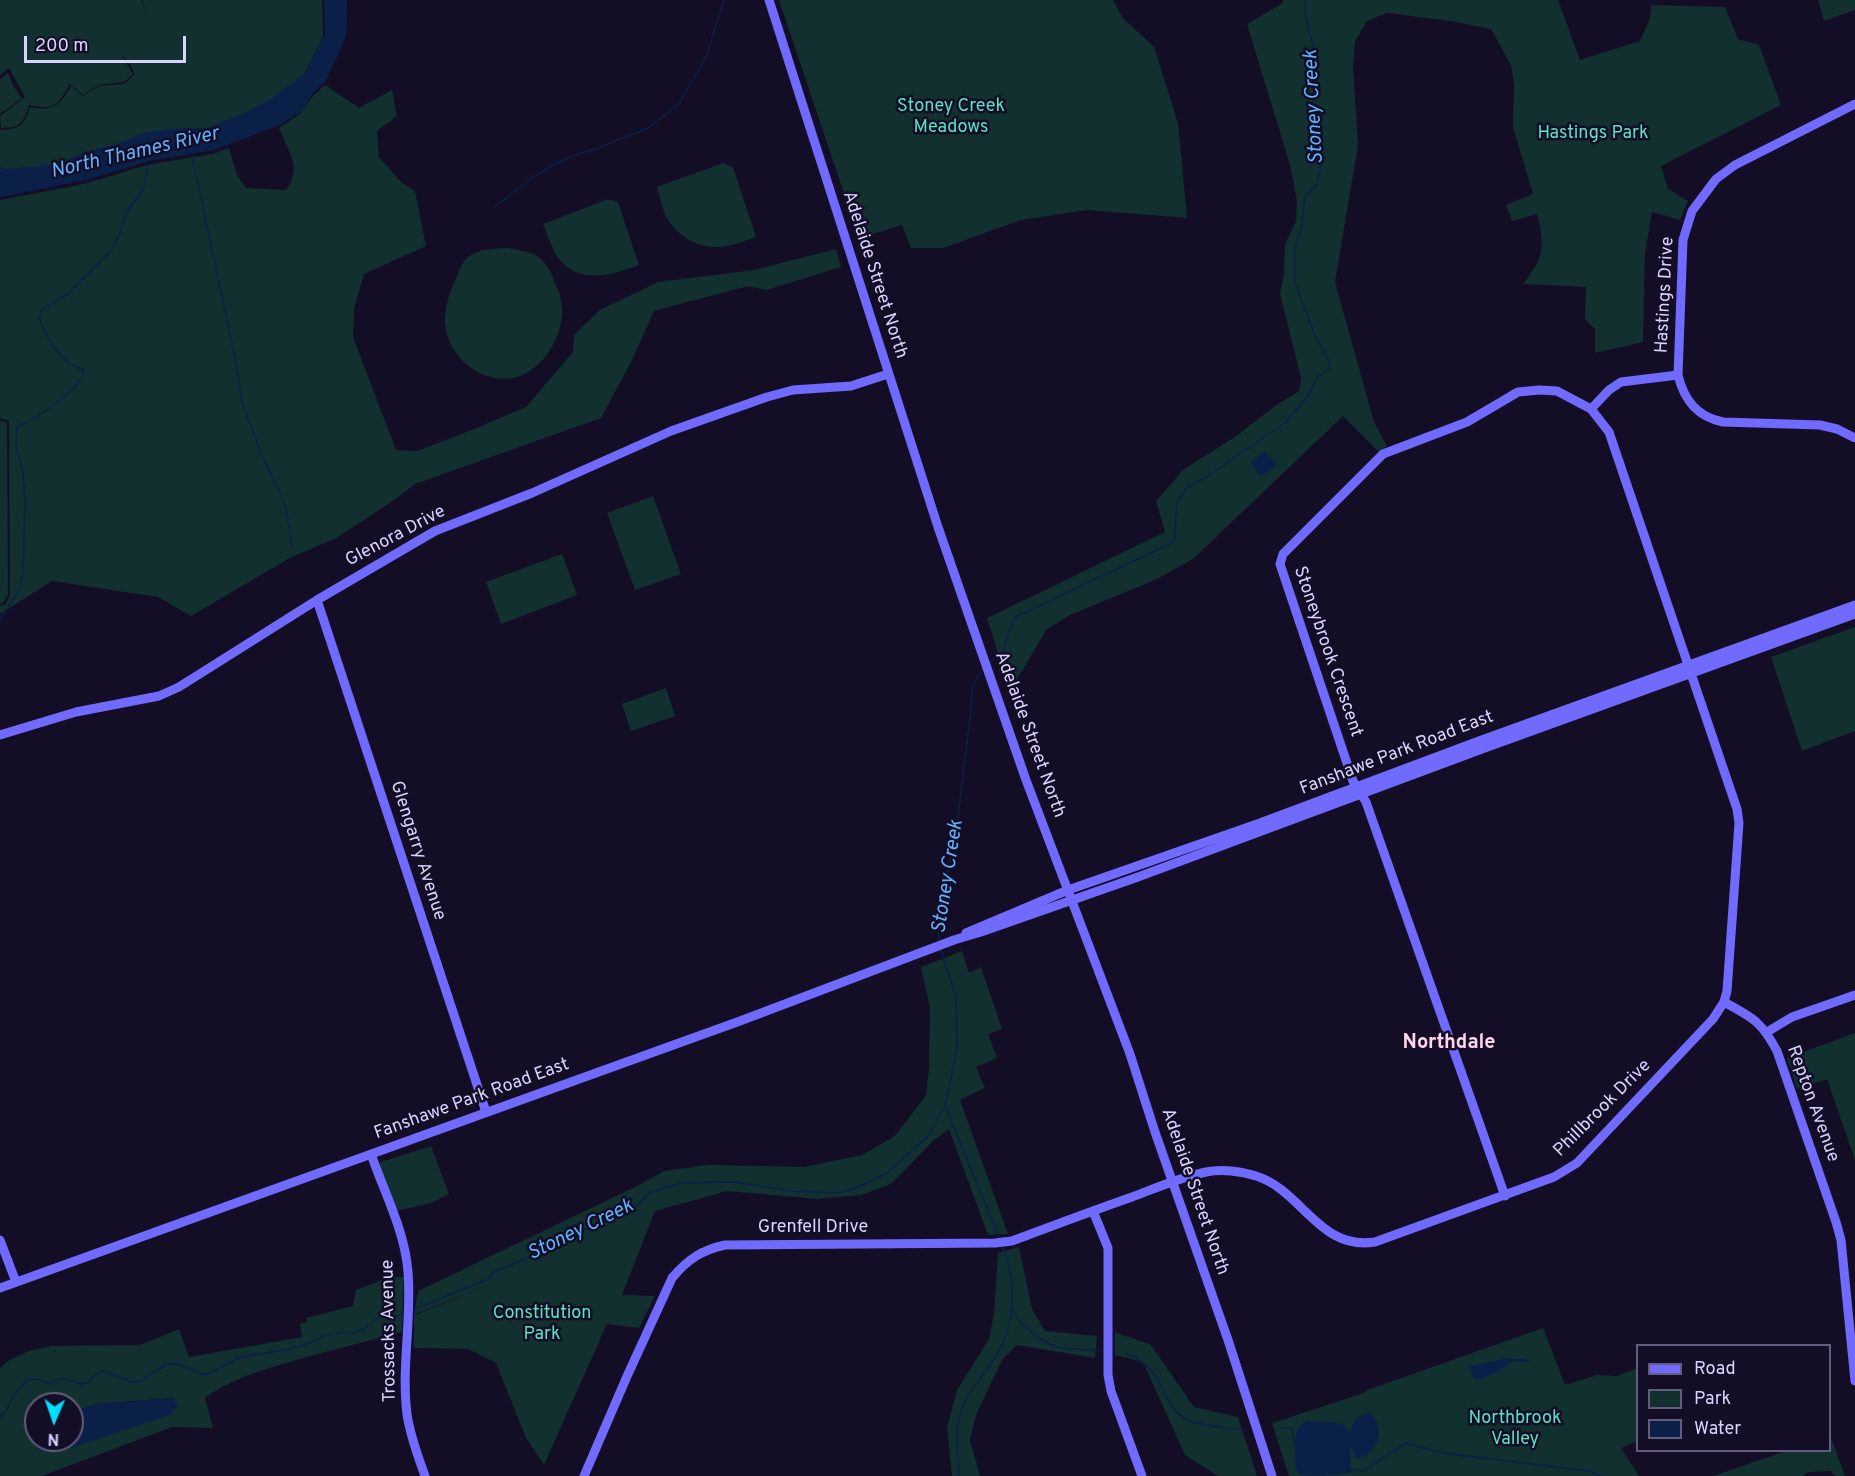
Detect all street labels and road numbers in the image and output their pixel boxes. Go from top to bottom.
street label: Adelaide Street North [837,188,911,362]
street label: Hastings Drive [1652,236,1680,354]
street label: Glenora Drive [342,502,450,572]
street label: Stoneybrook Crescent [1288,564,1366,740]
street label: Adelaide Street North [989,649,1069,821]
street label: Fanshawe Park Road East [1297,707,1497,801]
street label: Glengarry Avenue [384,779,450,923]
street label: Repton Avenue [1781,1043,1843,1165]
street label: Fanshawe Park Road East [372,1055,572,1145]
street label: Phillbrook Drive [1550,1056,1656,1162]
street label: Adelaide Street North [1155,1106,1233,1278]
street label: Grenfell Drive [758,1217,868,1239]
street label: Trossacks Avenue [378,1259,402,1403]

